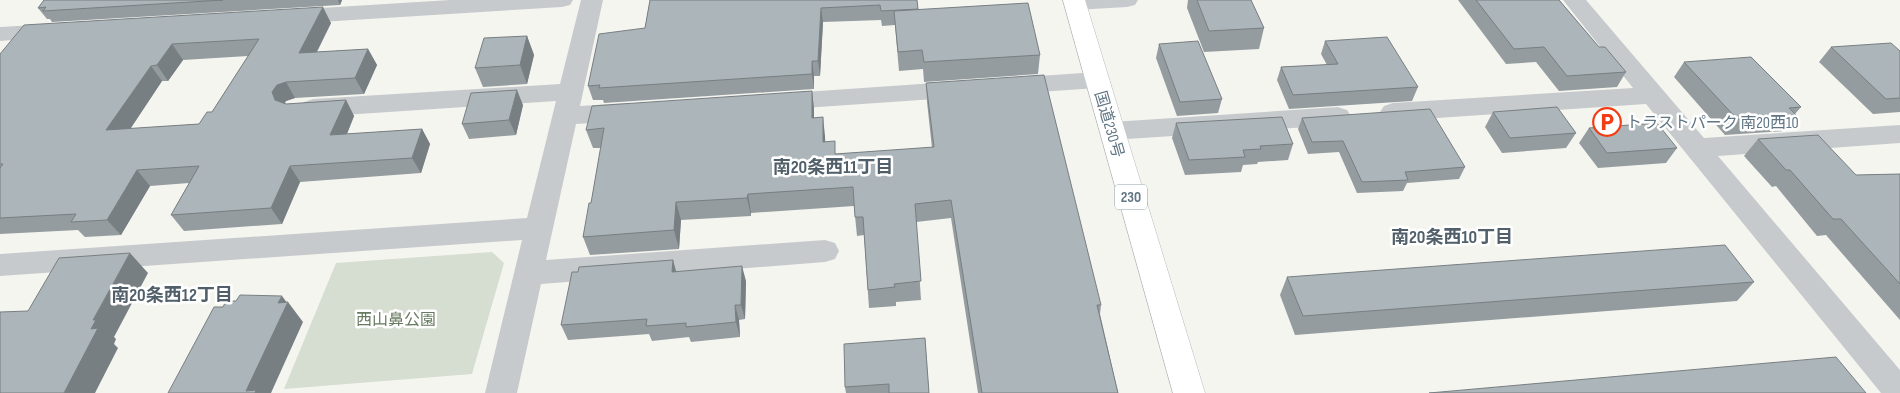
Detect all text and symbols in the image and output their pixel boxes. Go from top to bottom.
street label: 国道230号 [1090,89,1127,160]
parking icon: トラストパーク 南20西10 [1592,107,1622,137]
place label: トラストパーク 南20西10 [1626,114,1799,133]
district label: 南20条西11丁目 [773,157,893,178]
road number: 230 [1115,184,1147,210]
district label: 南20条西10丁目 [1391,227,1513,248]
district label: 南20条西12丁目 [111,285,233,306]
park label: 西山鼻公園 [356,311,436,330]

